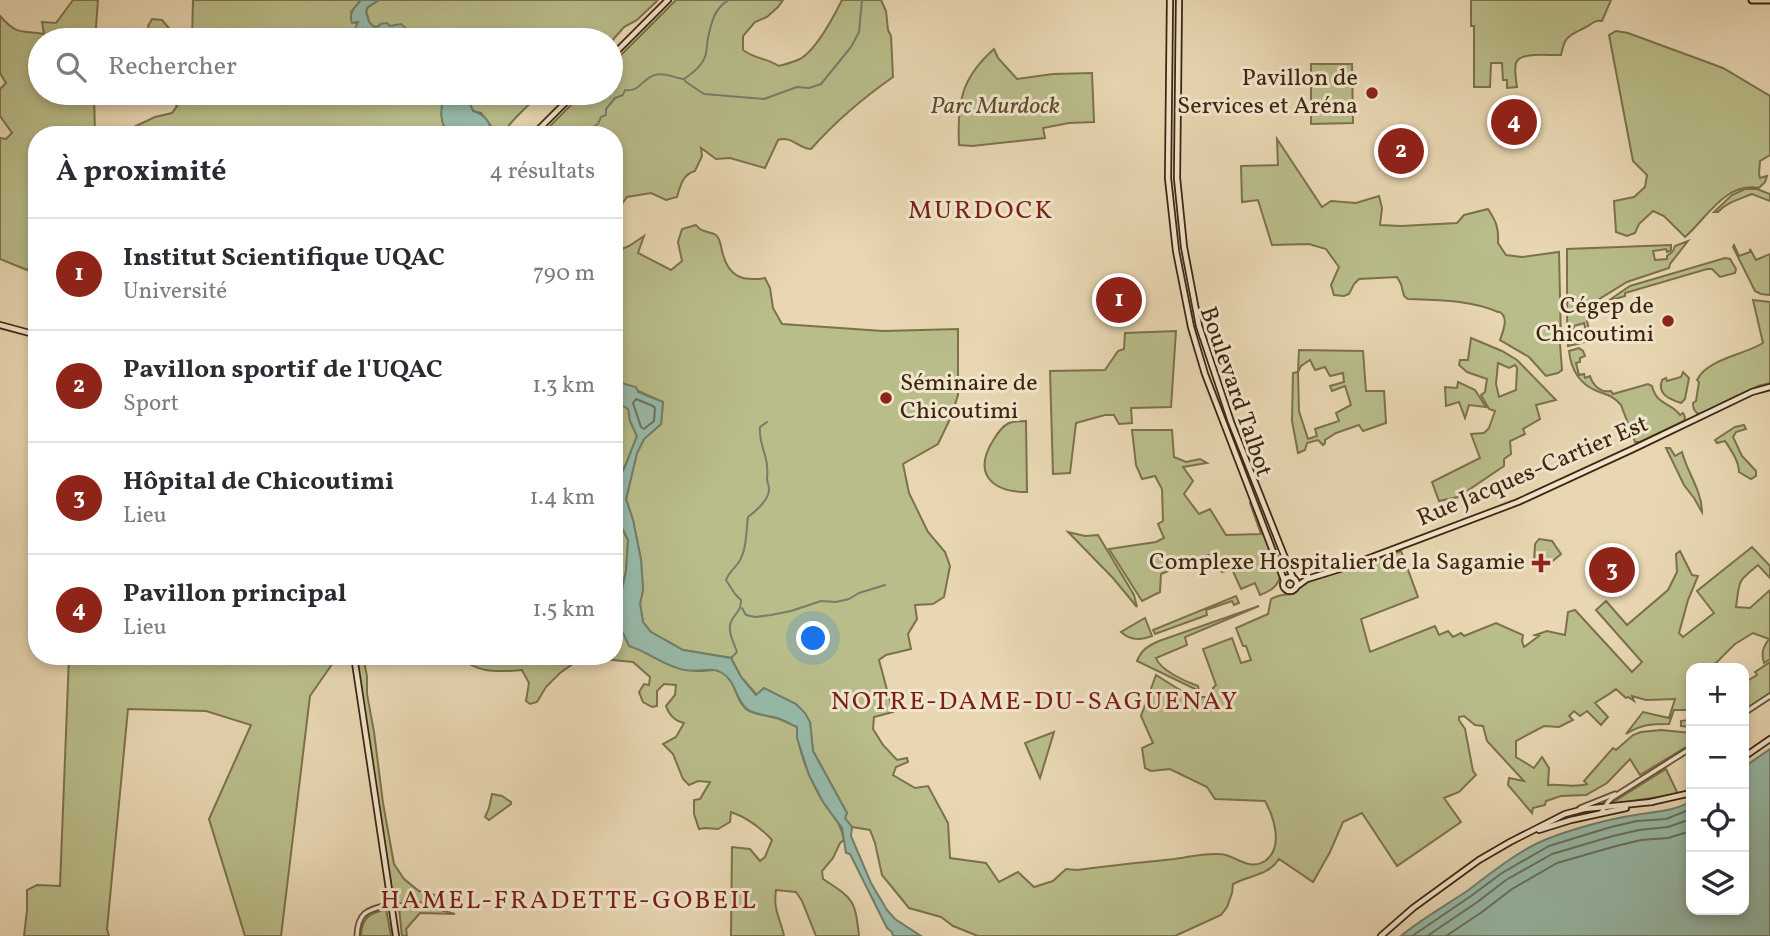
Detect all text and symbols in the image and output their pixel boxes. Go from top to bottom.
search box [28,28,623,105]
icon: search [52,48,90,86]
text: Rechercher [108,49,237,85]
place label: Pavillon de Services et Aréna [1177,62,1358,124]
marker: Pavillon de Services et Aréna [1364,85,1380,101]
park label: Parc Murdock [930,90,1060,124]
pin: 4 [1491,96,1537,148]
pin: 2 [1378,125,1424,177]
text: À proximité [56,151,227,193]
text: 4 résultats [489,156,595,188]
district label: MURDOCK [908,193,1054,229]
text: Institut Scientifique UQAC [123,240,445,276]
text: 1 [74,258,84,290]
text: 790 m [533,258,595,290]
pin: 1 [1096,274,1142,326]
text: Université [123,276,227,308]
place label: Cégep de Chicoutimi [1536,290,1654,352]
street label: Boulevard Talbot [1190,302,1280,482]
marker: Cégep de Chicoutimi [1660,313,1676,329]
text: Pavillon sportif de l'UQAC [123,352,443,388]
place label: Séminaire de Chicoutimi [900,367,1038,429]
text: 2 [73,370,85,402]
text: 1.3 km [532,370,595,402]
text: Sport [123,388,179,420]
marker: Séminaire de Chicoutimi [878,390,894,406]
street label: Rue Jacques-Cartier Est [1412,408,1654,536]
text: Hôpital de Chicoutimi [123,464,394,500]
text: 3 [73,482,85,514]
text: 1.4 km [529,482,595,514]
text: Lieu [123,500,167,532]
pin: 3 [1589,544,1635,596]
place label: Complexe Hospitalier de la Sagamie [1149,546,1525,580]
marker: Complexe Hospitalier de la Sagamie [1531,553,1551,573]
text: Pavillon principal [123,576,347,612]
text: 4 [72,594,86,626]
text: 1.5 km [533,594,595,626]
text: Lieu [123,612,167,644]
your location [796,621,830,655]
map controls [1686,663,1749,915]
button: + [1686,663,1749,726]
district label: NOTRE-DAME-DU-SAGUENAY [831,684,1239,720]
button: − [1686,726,1749,789]
button: locate [1686,789,1749,852]
button: layers [1686,852,1749,915]
district label: HAMEL-FRADETTE-GOBEIL [380,883,758,919]

